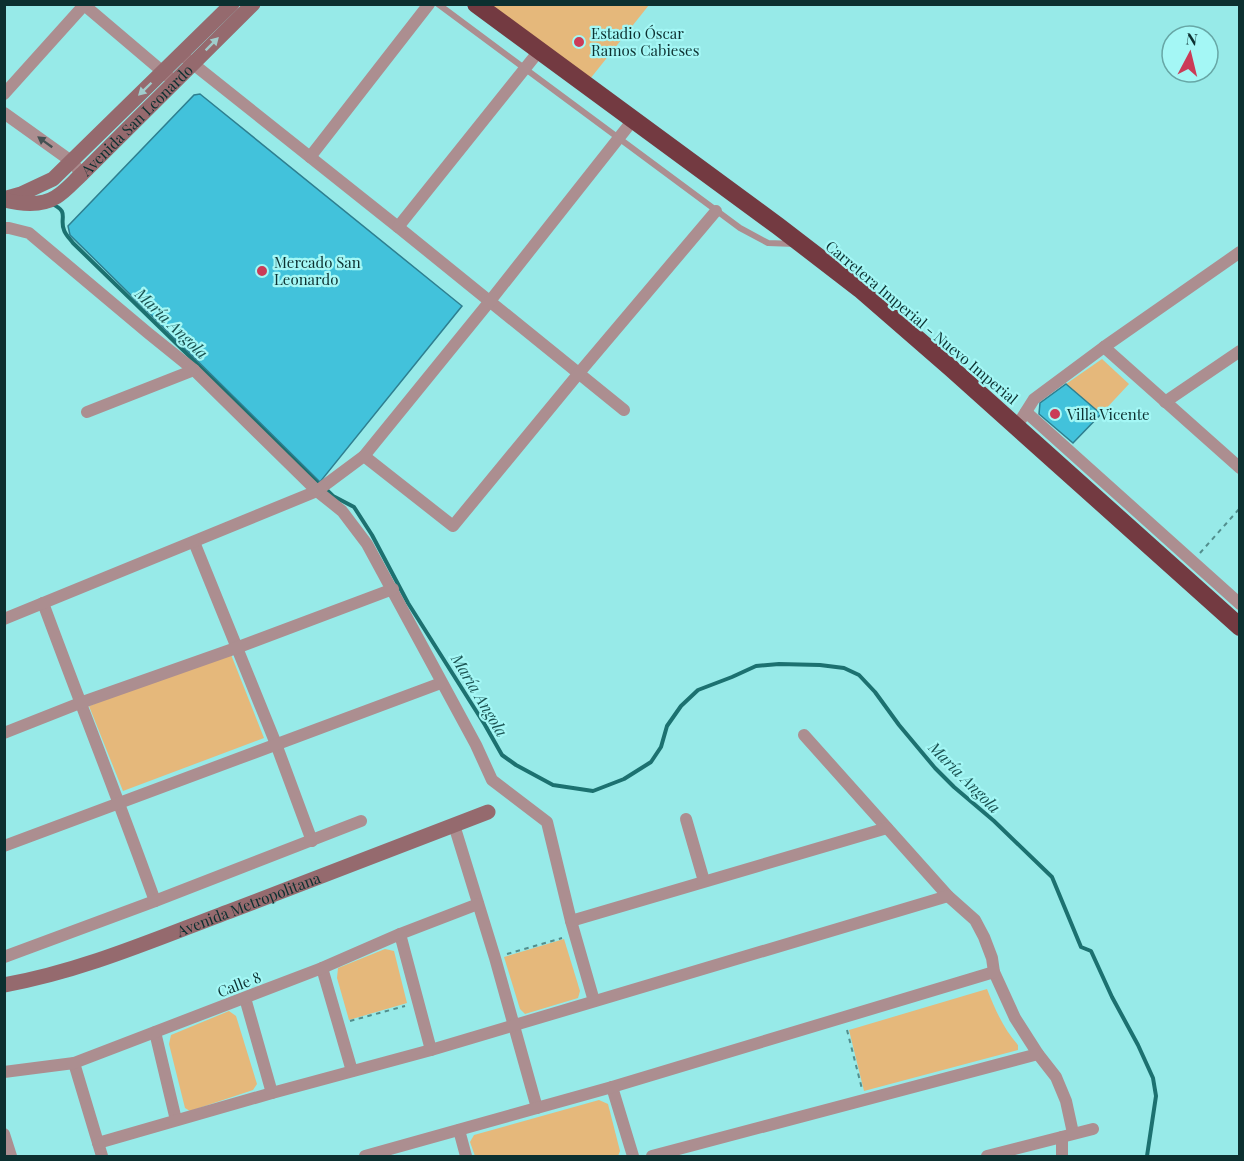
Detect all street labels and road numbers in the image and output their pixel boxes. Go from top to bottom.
street label: Avenida San Leonardo [76,60,197,181]
street label: Carretera Imperial - Nuevo Imperial [822,236,1022,408]
street label: Avenida Metropolitana [173,867,324,941]
street label: Calle 8 [214,966,264,1001]

